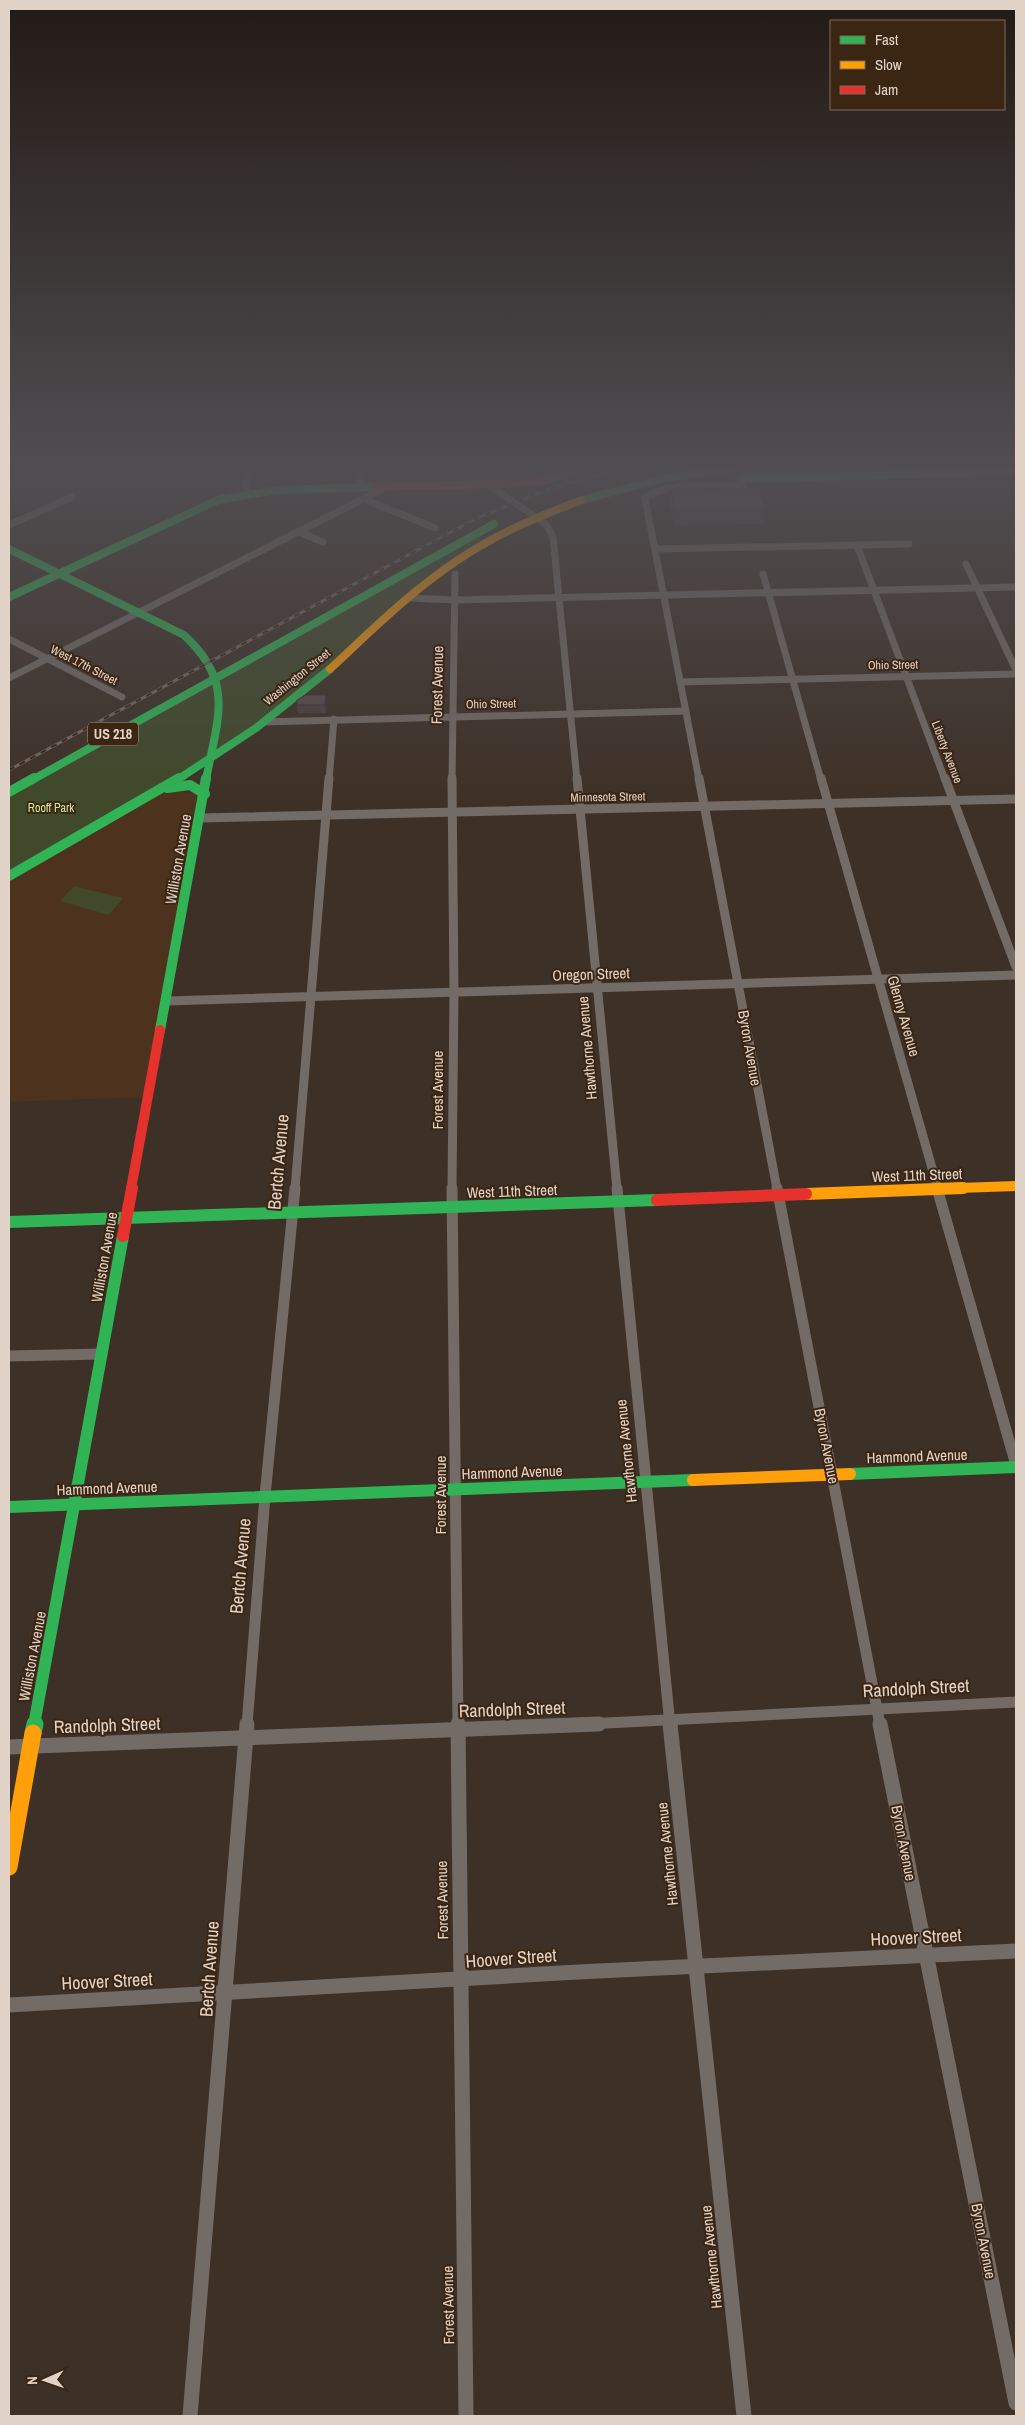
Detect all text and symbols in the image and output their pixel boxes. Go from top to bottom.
legend [830,20,1005,110]
text: Fast [875,29,899,50]
text: Slow [875,54,902,75]
text: Jam [875,79,898,100]
street label: West 17th Street [48,641,120,689]
street label: Washington Street [260,645,334,709]
street label: Forest Avenue [426,645,448,724]
street label: Ohio Street [868,657,919,673]
street label: Ohio Street [466,696,517,712]
street label: Liberty Avenue [928,719,966,785]
road number: US 218 [88,722,138,746]
street label: Minnesota Street [570,788,646,806]
park label: Rooff Park [28,800,74,816]
street label: Williston Avenue [160,812,196,906]
street label: Oregon Street [552,962,631,986]
street label: Glenny Avenue [882,973,926,1059]
street label: Hawthorne Avenue [572,995,602,1101]
street label: Byron Avenue [733,1009,767,1088]
street label: Forest Avenue [427,1051,448,1129]
street label: Bertch Avenue [261,1113,295,1211]
street label: West 11th Street [871,1163,963,1187]
street label: West 11th Street [466,1179,558,1203]
street label: Williston Avenue [86,1210,122,1304]
street label: Hawthorne Avenue [610,1398,642,1504]
street label: Byron Avenue [809,1407,845,1486]
street label: Hammond Avenue [866,1444,968,1468]
street label: Forest Avenue [430,1456,451,1534]
street label: Hammond Avenue [461,1460,563,1484]
street label: Hammond Avenue [56,1476,158,1500]
street label: Bertch Avenue [223,1517,257,1615]
street label: Williston Avenue [13,1609,51,1703]
street label: Randolph Street [862,1673,970,1703]
street label: Randolph Street [458,1695,566,1723]
street label: Randolph Street [53,1711,161,1739]
street label: Hawthorne Avenue [651,1801,683,1907]
street label: Byron Avenue [886,1804,922,1883]
street label: Forest Avenue [431,1860,453,1939]
street label: Bertch Avenue [193,1920,225,2018]
street label: Hoover Street [870,1922,962,1952]
street label: Hoover Street [465,1942,557,1974]
street label: Hoover Street [61,1966,153,1996]
street label: Byron Avenue [966,2202,1002,2281]
street label: Hawthorne Avenue [695,2204,727,2310]
street label: Forest Avenue [437,2265,459,2344]
north arrow [20,2355,70,2405]
text: N [23,2376,41,2385]

